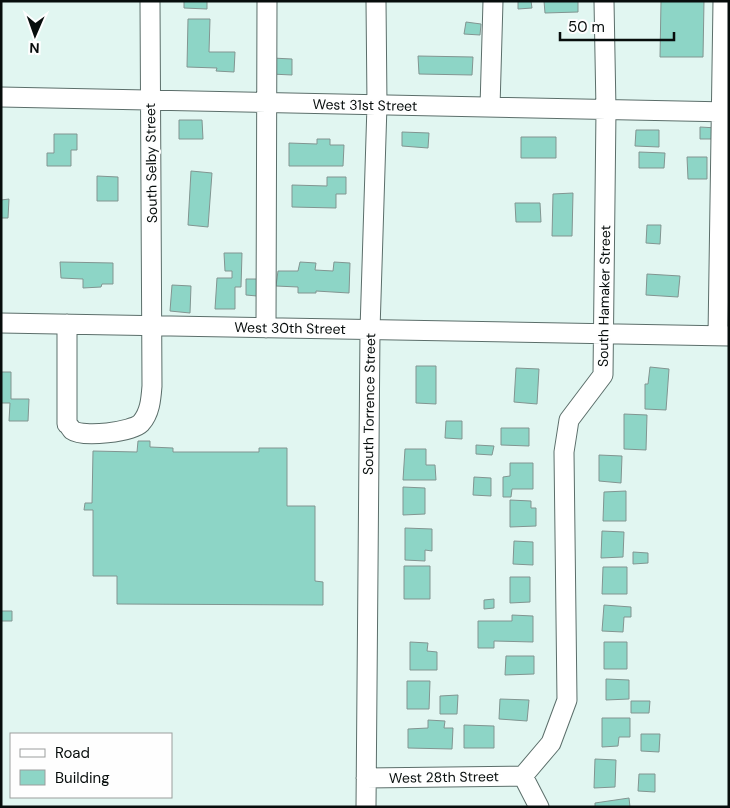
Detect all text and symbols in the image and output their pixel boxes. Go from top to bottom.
north arrow [10,10,60,60]
scale bar [560,10,674,42]
text: 50 m [568,17,605,37]
text: N [29,39,40,57]
street label: West 31st Street [312,95,418,115]
street label: South Selby Street [141,103,161,223]
street label: South Hamaker Street [594,225,614,367]
street label: West 30th Street [234,318,346,338]
street label: South Torrence Street [359,333,379,475]
legend [10,733,172,798]
text: Road [55,743,90,763]
street label: West 28th Street [389,767,499,787]
text: Building [55,768,110,788]

